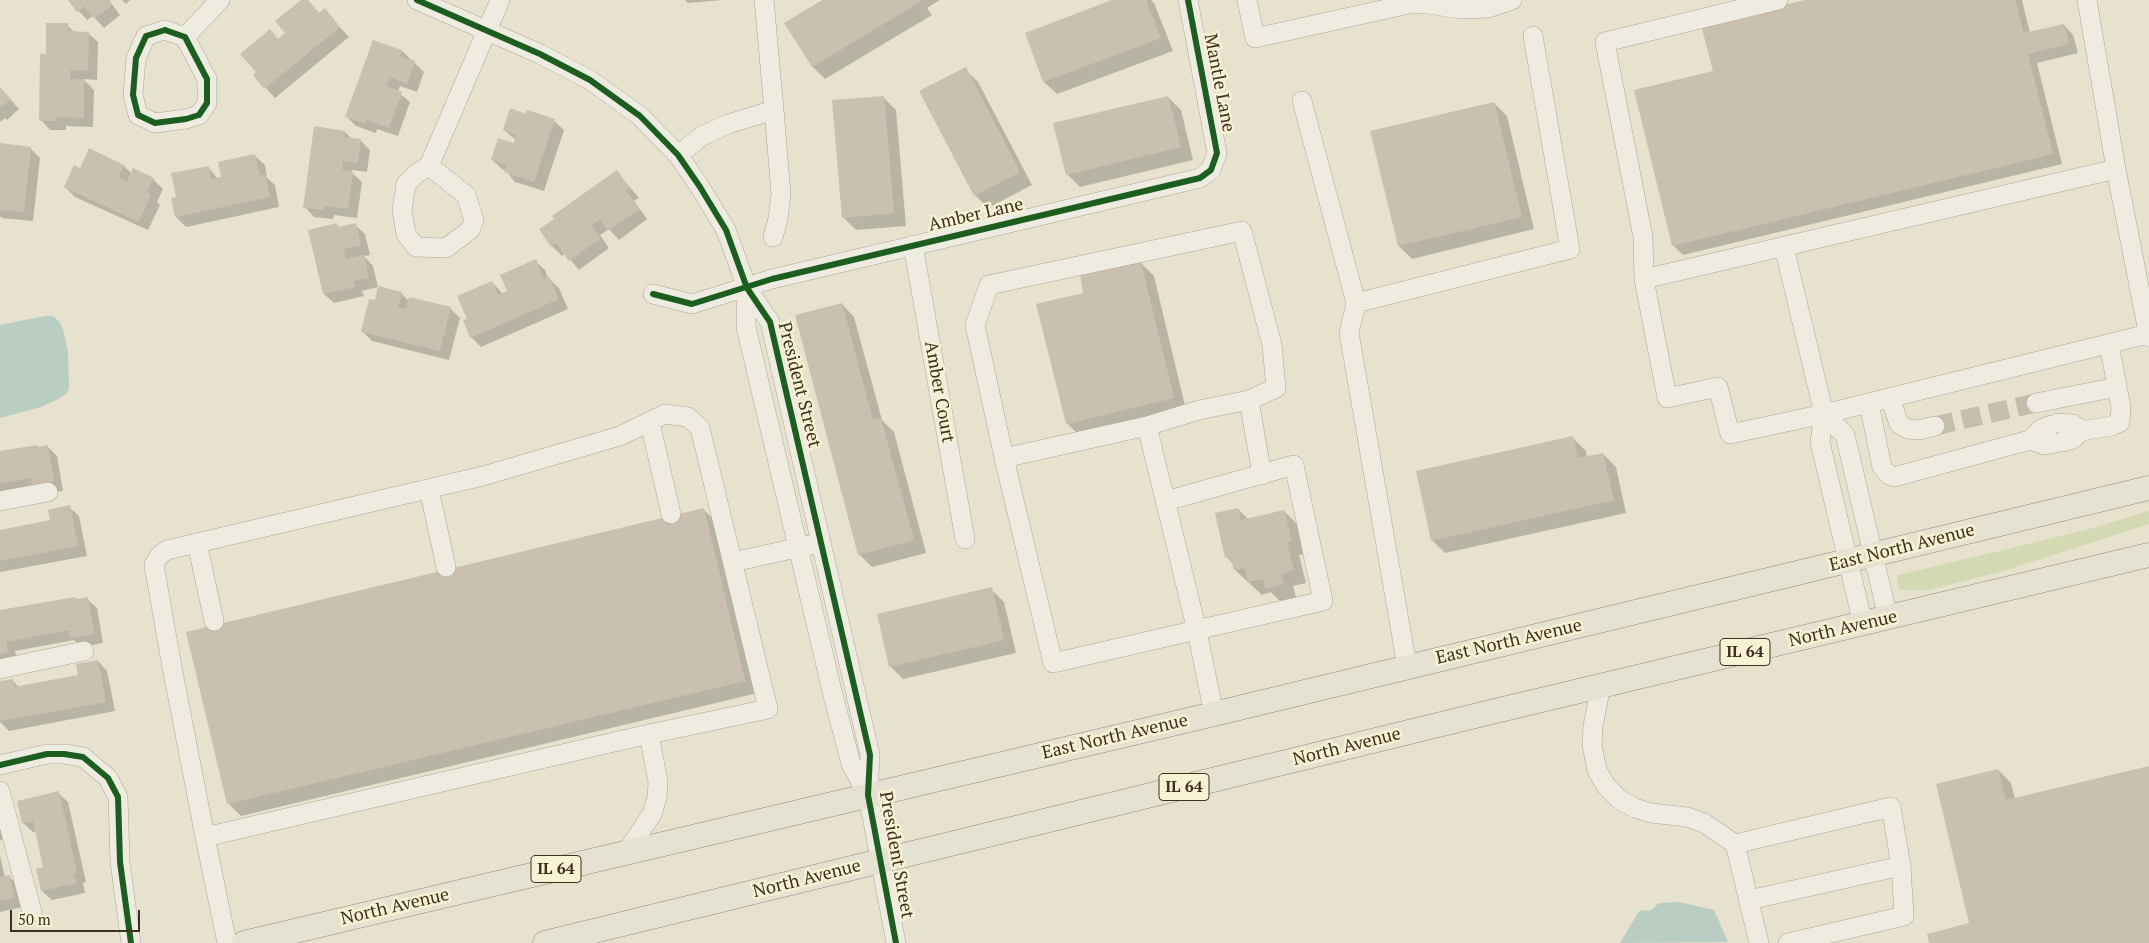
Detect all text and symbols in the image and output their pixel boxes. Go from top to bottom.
street label: Mantle Lane [1199,32,1239,134]
street label: Amber Lane [926,194,1026,236]
street label: President Street [773,320,825,450]
street label: Amber Court [919,339,959,445]
street label: East North Avenue [1827,519,1977,577]
street label: North Avenue [1787,606,1899,652]
street label: East North Avenue [1434,615,1584,669]
road number: IL 64 [1720,638,1770,666]
street label: East North Avenue [1040,710,1190,764]
street label: North Avenue [1291,723,1403,771]
road number: IL 64 [1159,774,1209,800]
street label: President Street [874,790,918,920]
street label: North Avenue [751,855,863,903]
road number: IL 64 [531,856,581,882]
street label: North Avenue [339,884,451,930]
scale bar [12,900,142,932]
text: 50 m [18,909,51,929]

